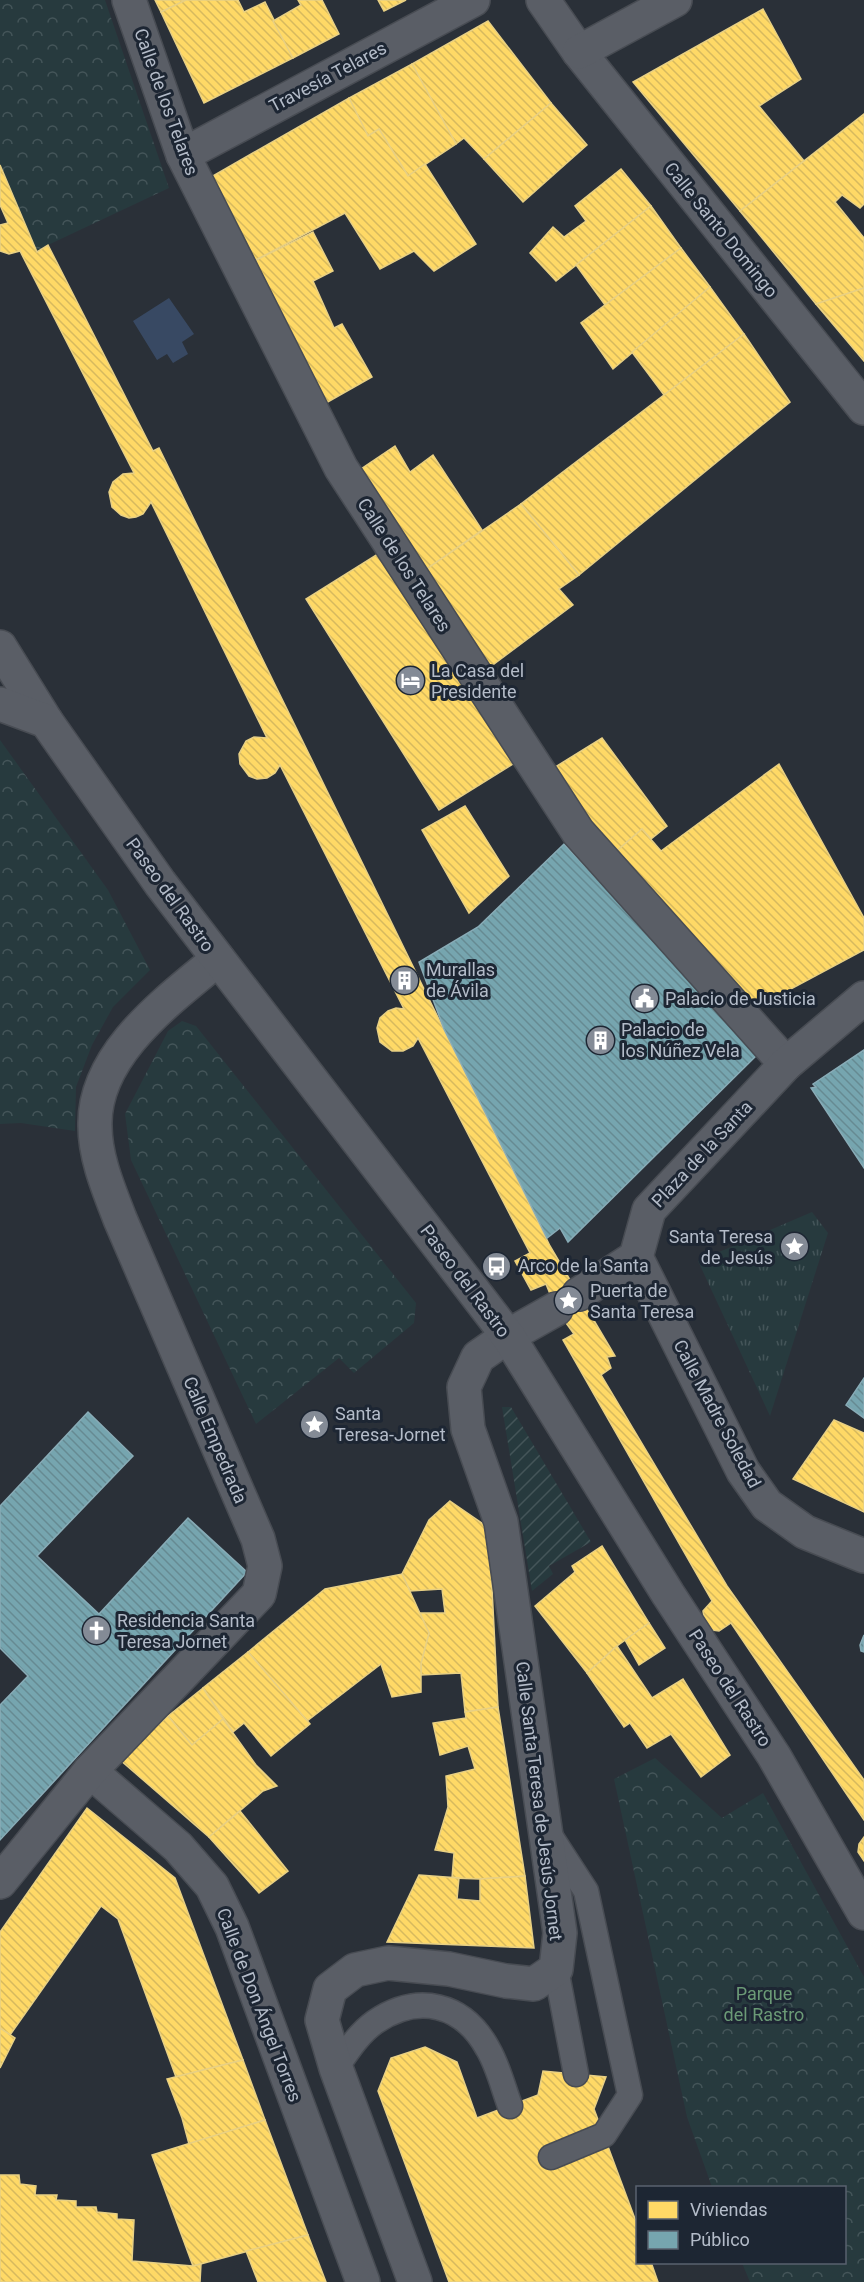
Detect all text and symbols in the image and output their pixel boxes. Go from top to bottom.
street label: Calle de los Telares [130,25,203,178]
street label: Travesía Telares [266,37,390,116]
street label: Calle Santo Domingo [660,158,782,301]
street label: Calle de los Telares [353,494,455,635]
place label: La Casa del Presidente [431,660,524,702]
hotel icon: La Casa del Presidente [394,665,426,697]
street label: Paseo del Rastro [122,834,219,956]
place label: Murallas de Ávila [426,959,495,1001]
building icon: Murallas de Ávila [389,964,421,996]
public building icon: Palacio de Justicia [628,983,660,1015]
place label: Palacio de Justicia [665,988,816,1009]
place label: Palacio de los Núñez Vela [621,1019,740,1061]
building icon: Palacio de los Núñez Vela [584,1024,616,1056]
street label: Plaza de la Santa [647,1096,756,1211]
street label: Paseo del Rastro [416,1220,515,1341]
place label: Santa Teresa de Jesús [669,1226,773,1268]
place icon: Santa Teresa de Jesús [778,1231,810,1263]
bus stop icon: Arco de la Santa [481,1250,513,1282]
place label: Arco de la Santa [518,1255,649,1276]
place label: Puerta de Santa Teresa [590,1280,694,1322]
place icon: Puerta de Santa Teresa [553,1285,585,1317]
street label: Calle Madre Soledad [669,1336,765,1491]
street label: Calle Empedrada [179,1373,252,1506]
place label: Santa Teresa-Jornet [335,1403,446,1445]
place icon: Santa Teresa-Jornet [298,1408,330,1440]
place label: Residencia Santa Teresa Jornet [117,1610,255,1652]
church icon: Residencia Santa Teresa Jornet [80,1615,112,1647]
street label: Paseo del Rastro [685,1625,776,1750]
street label: Calle Santa Teresa de Jesús Jornet [512,1660,567,1942]
street label: Calle de Don Ángel Torres [213,1905,306,2105]
park label: Parque del Rastro [724,1983,804,2025]
legend [636,2186,846,2264]
text: Viviendas [690,2199,768,2220]
text: Público [690,2229,750,2250]

